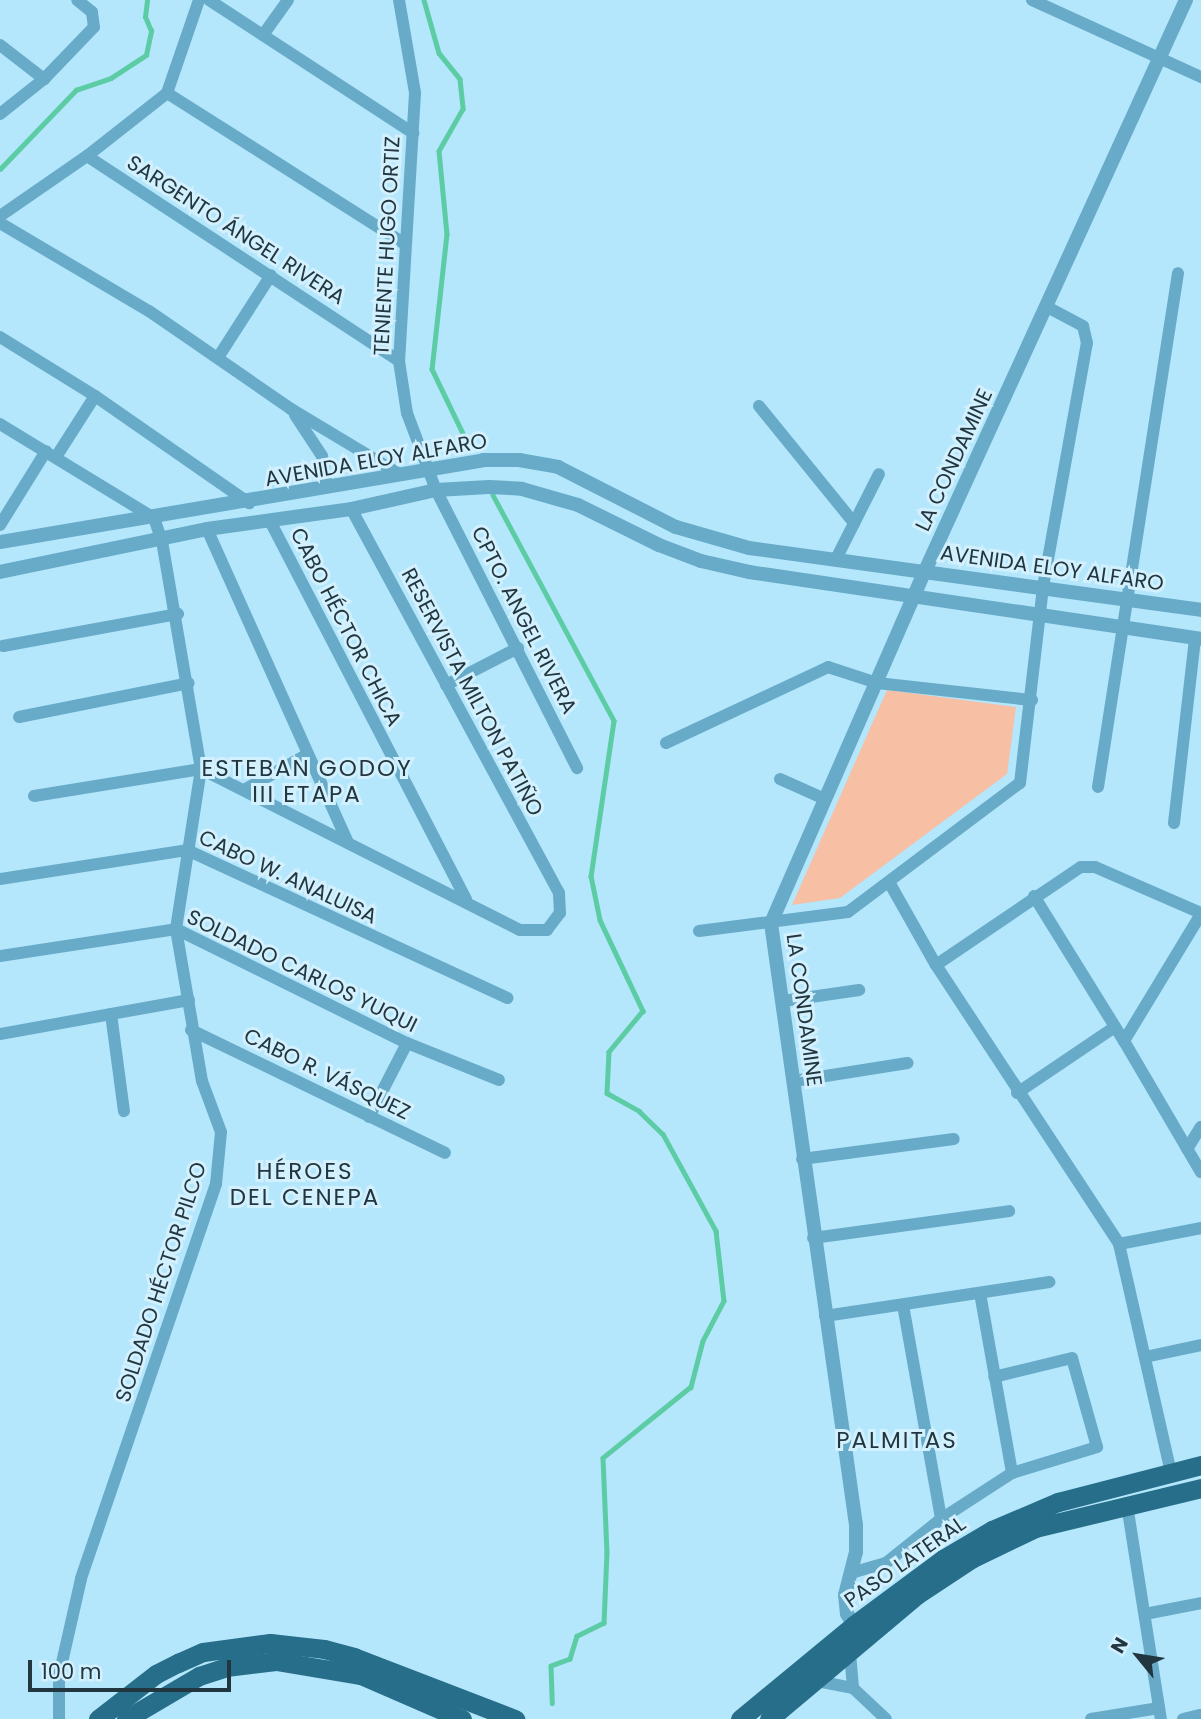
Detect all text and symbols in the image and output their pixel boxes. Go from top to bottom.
street label: TENIENTE HUGO ORTIZ [369,136,405,356]
street label: SARGENTO ÁNGEL RIVERA [122,150,350,310]
street label: LA CONDAMINE [910,385,998,535]
street label: AVENIDA ELOY ALFARO [263,428,489,492]
street label: CPTO. ANGEL RIVERA [466,522,582,718]
street label: CABO HÉCTOR CHICA [285,524,407,730]
street label: AVENIDA ELOY ALFARO [939,540,1165,596]
street label: RESERVISTA MILTON PATIÑO [396,564,548,820]
district label: ESTEBAN GODOY III ETAPA [203,754,411,808]
street label: CABO W. ANALUISA [195,825,381,929]
street label: SOLDADO CARLOS YUQUI [183,904,421,1038]
street label: LA CONDAMINE [781,932,827,1088]
street label: CABO R. VÁSQUEZ [240,1023,414,1125]
district label: HÉROES DEL CENEPA [231,1157,379,1211]
street label: SOLDADO HÉCTOR PILCO [110,1159,212,1405]
district label: PALMITAS [837,1426,957,1454]
street label: PASO LATERAL [840,1511,970,1613]
north arrow [1103,1621,1173,1691]
text: N [1104,1632,1135,1658]
scale bar [32,1646,234,1690]
text: 100 m [41,1657,101,1686]

